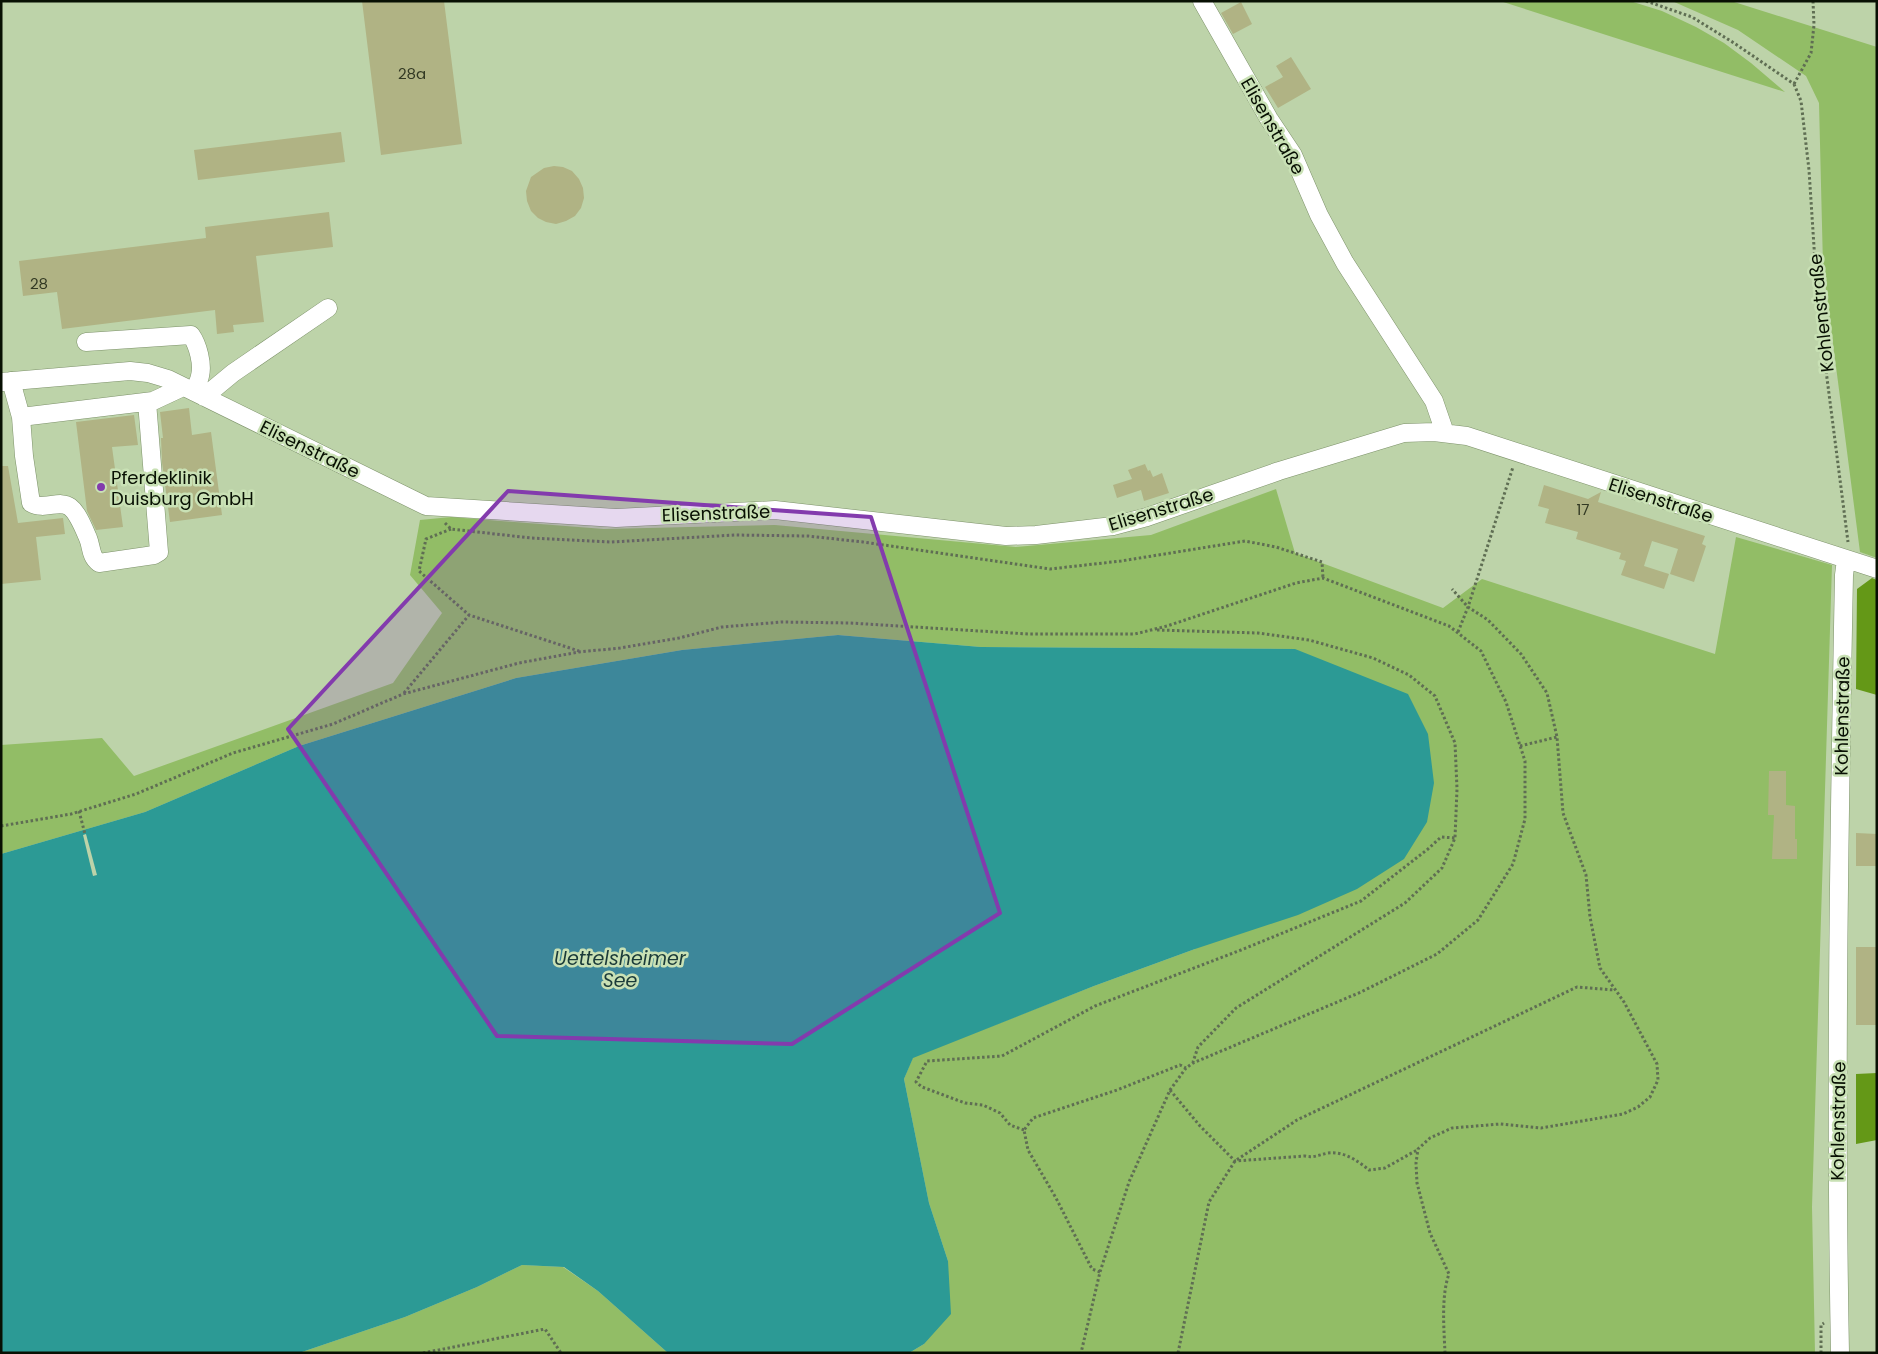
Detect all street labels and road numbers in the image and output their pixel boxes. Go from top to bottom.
street label: Elisenstraße [1235,73,1311,179]
street label: Kohlenstraße [1802,252,1840,374]
street label: Elisenstraße [256,414,364,484]
street label: Elisenstraße [1606,471,1716,529]
street label: Elisenstraße [1106,481,1216,537]
street label: Elisenstraße [661,499,771,527]
street label: Kohlenstraße [1828,656,1856,776]
street label: Kohlenstraße [1824,1061,1852,1181]

